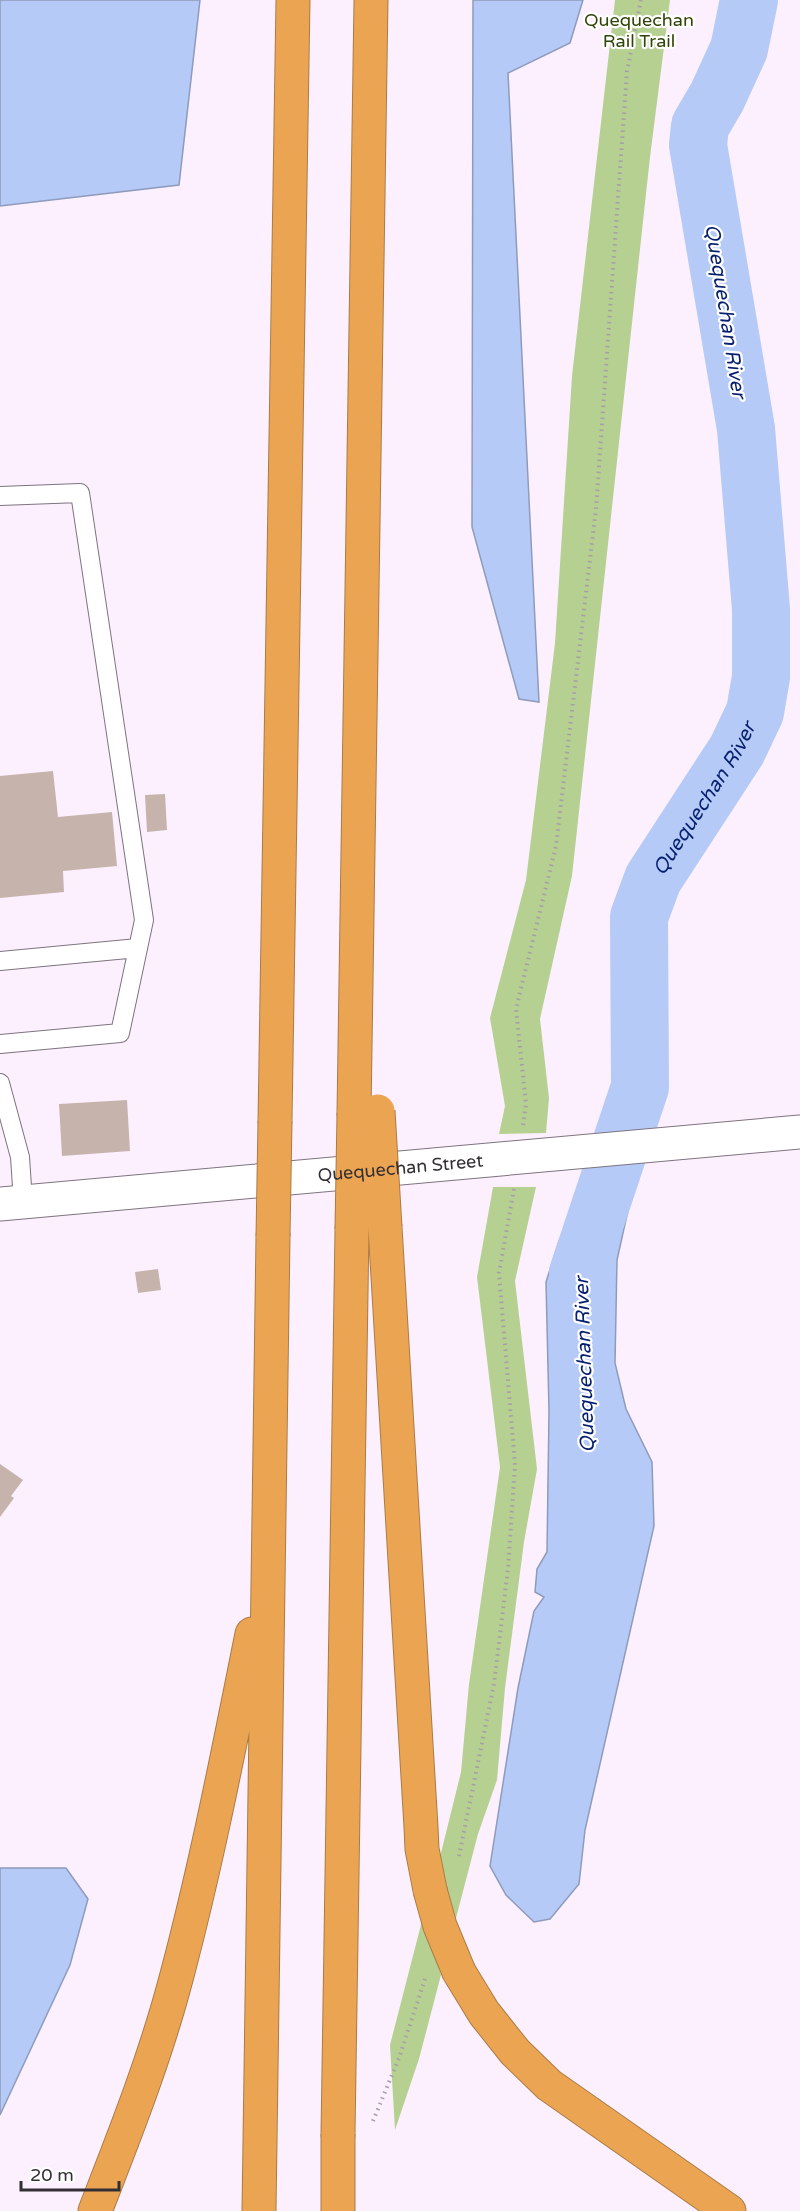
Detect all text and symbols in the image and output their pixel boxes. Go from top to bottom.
park label: Quequechan Rail Trail [584,9,694,52]
water label: Quequechan River [699,222,751,402]
water label: Quequechan River [648,717,762,880]
street label: Quequechan Street [317,1150,484,1186]
water label: Quequechan River [570,1274,600,1453]
scale bar [21,2154,118,2192]
text: 20 m [30,2164,74,2186]

